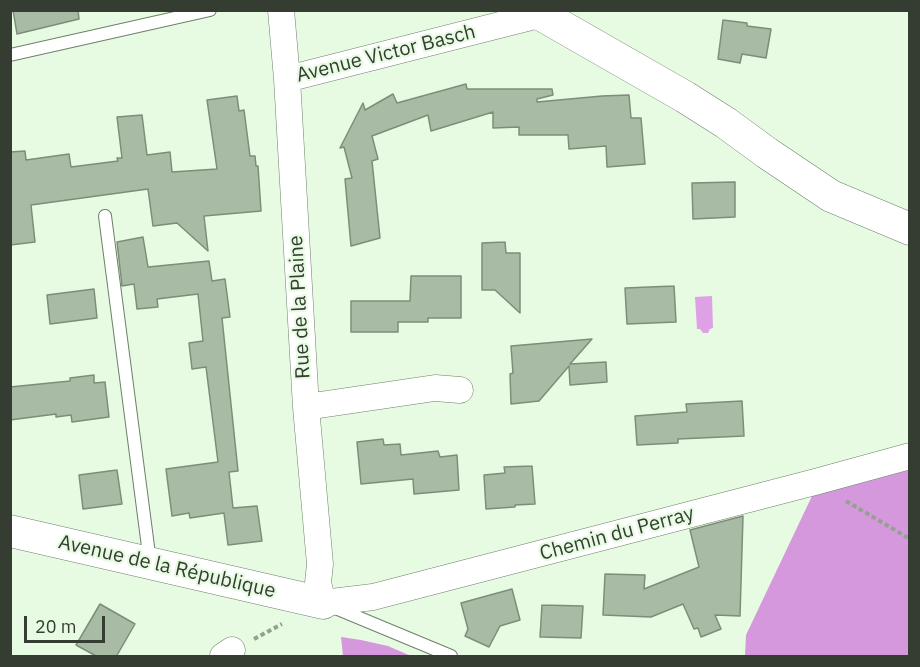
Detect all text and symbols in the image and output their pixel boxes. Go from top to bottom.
street label: Avenue Victor Basch [294,20,478,88]
street label: Rue de la Plaine [284,235,316,379]
street label: Chemin du Perray [537,502,697,566]
street label: Avenue de la République [56,530,278,604]
scale bar [27,604,108,642]
text: 20 m [35,615,77,638]

